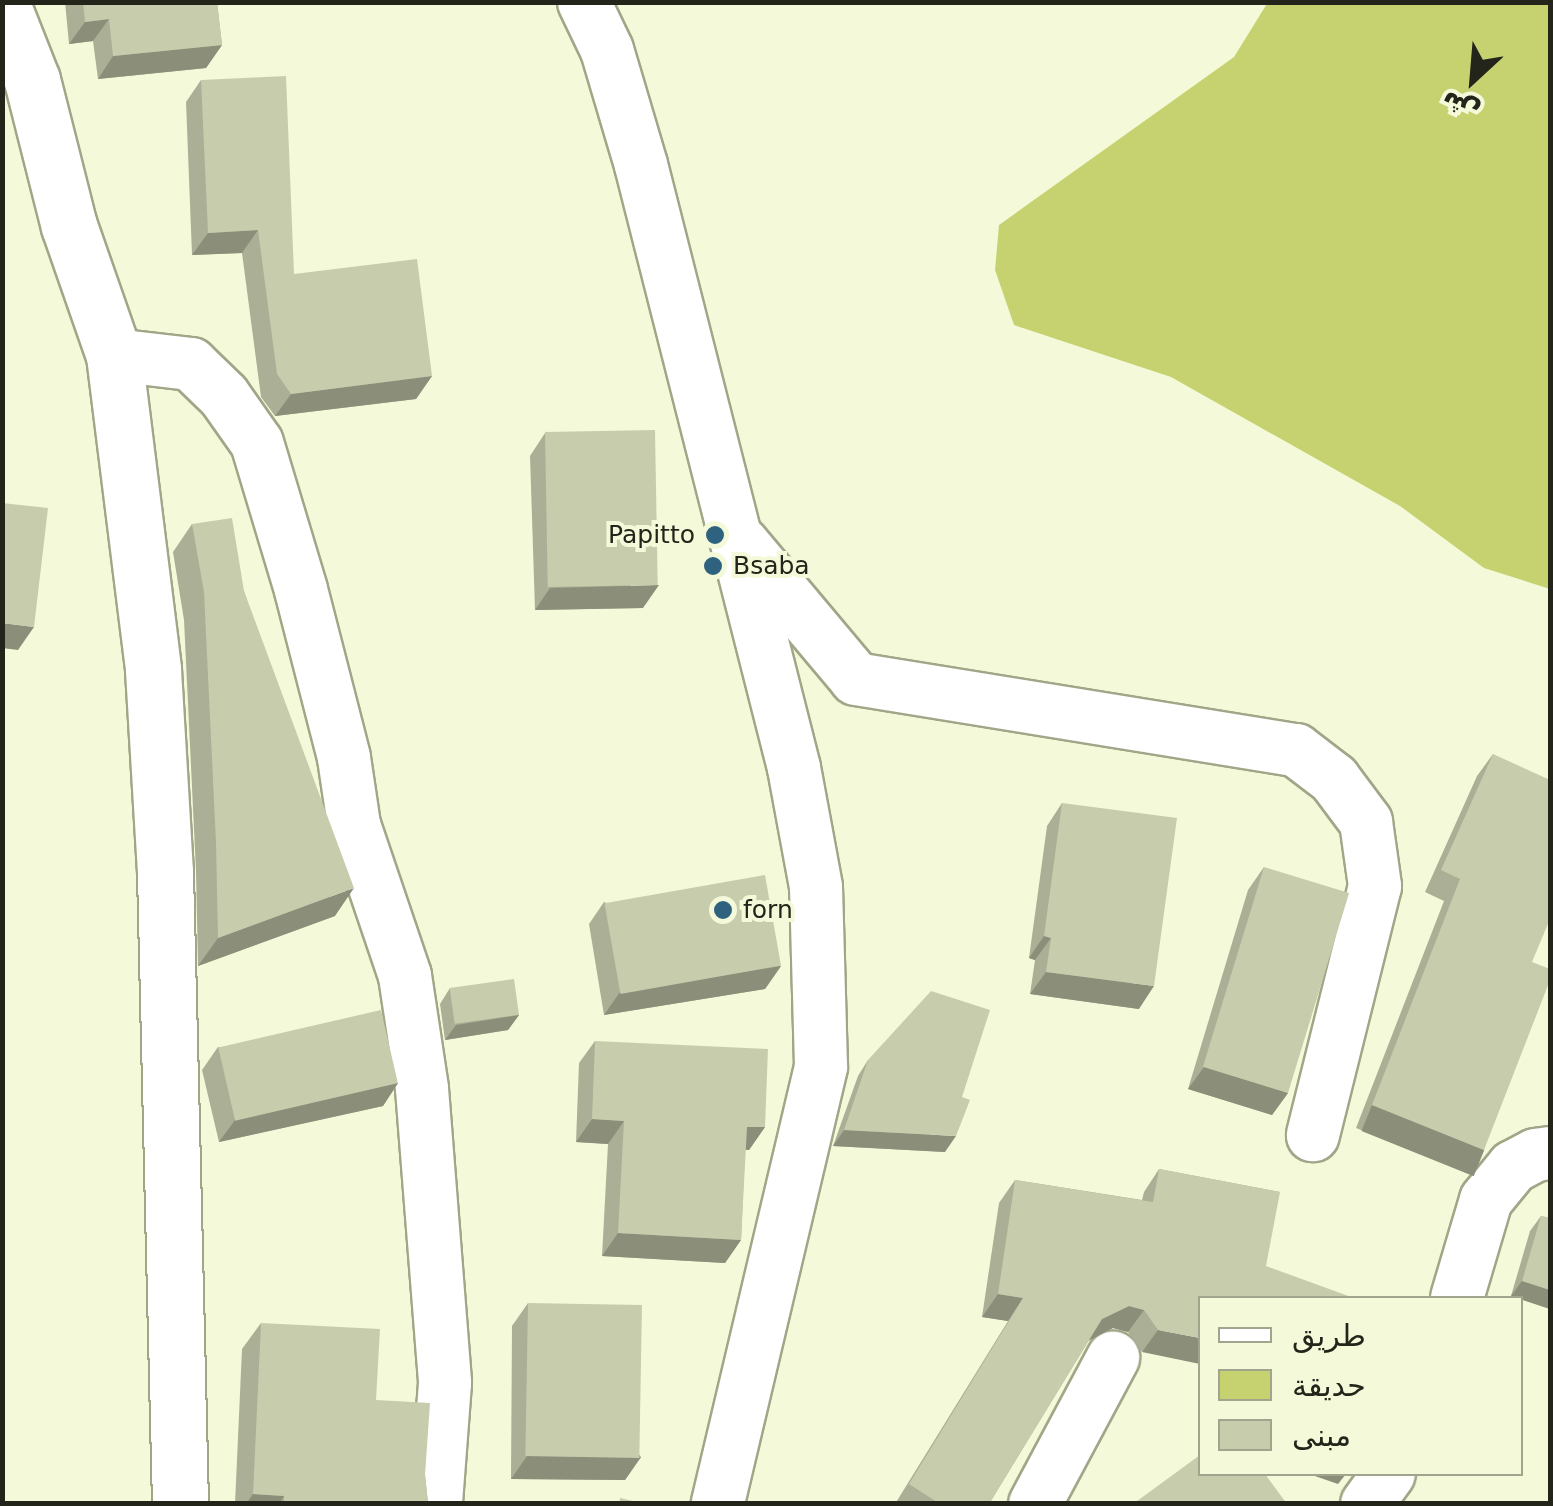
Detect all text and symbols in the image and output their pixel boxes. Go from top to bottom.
north arrow [1423,30,1523,130]
text: ش [1435,84,1484,131]
place label: Papitto [608,520,695,550]
marker: Papitto [704,524,726,546]
place label: Bsaba [733,551,810,581]
marker: Bsaba [702,555,724,577]
place label: forn [743,895,793,925]
marker: forn [712,899,734,921]
legend [1198,1296,1523,1476]
text: طريق [1292,1318,1366,1353]
text: حديقة [1292,1368,1366,1403]
text: مبنى [1292,1418,1351,1453]

